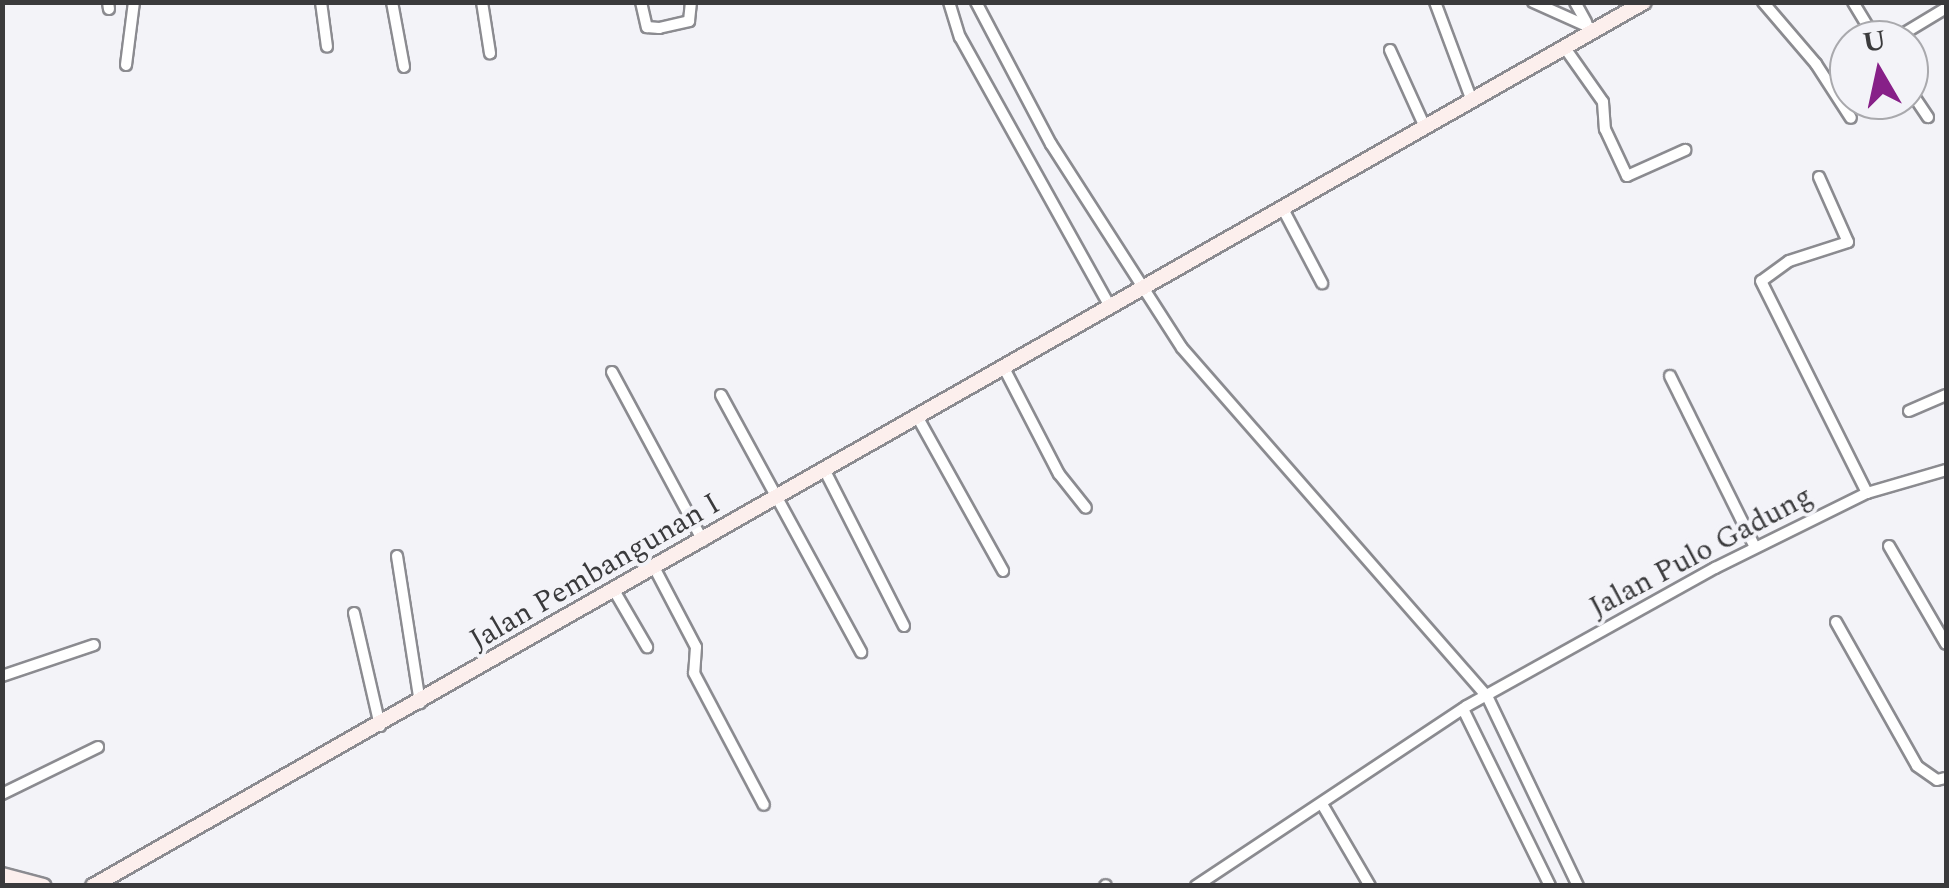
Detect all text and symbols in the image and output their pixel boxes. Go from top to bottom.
text: U [1860,19,1889,65]
north arrow [1829,20,1929,120]
street label: Jalan Pulo Gadung [1583,478,1819,626]
street label: Jalan Pembangunan I [463,486,727,658]

